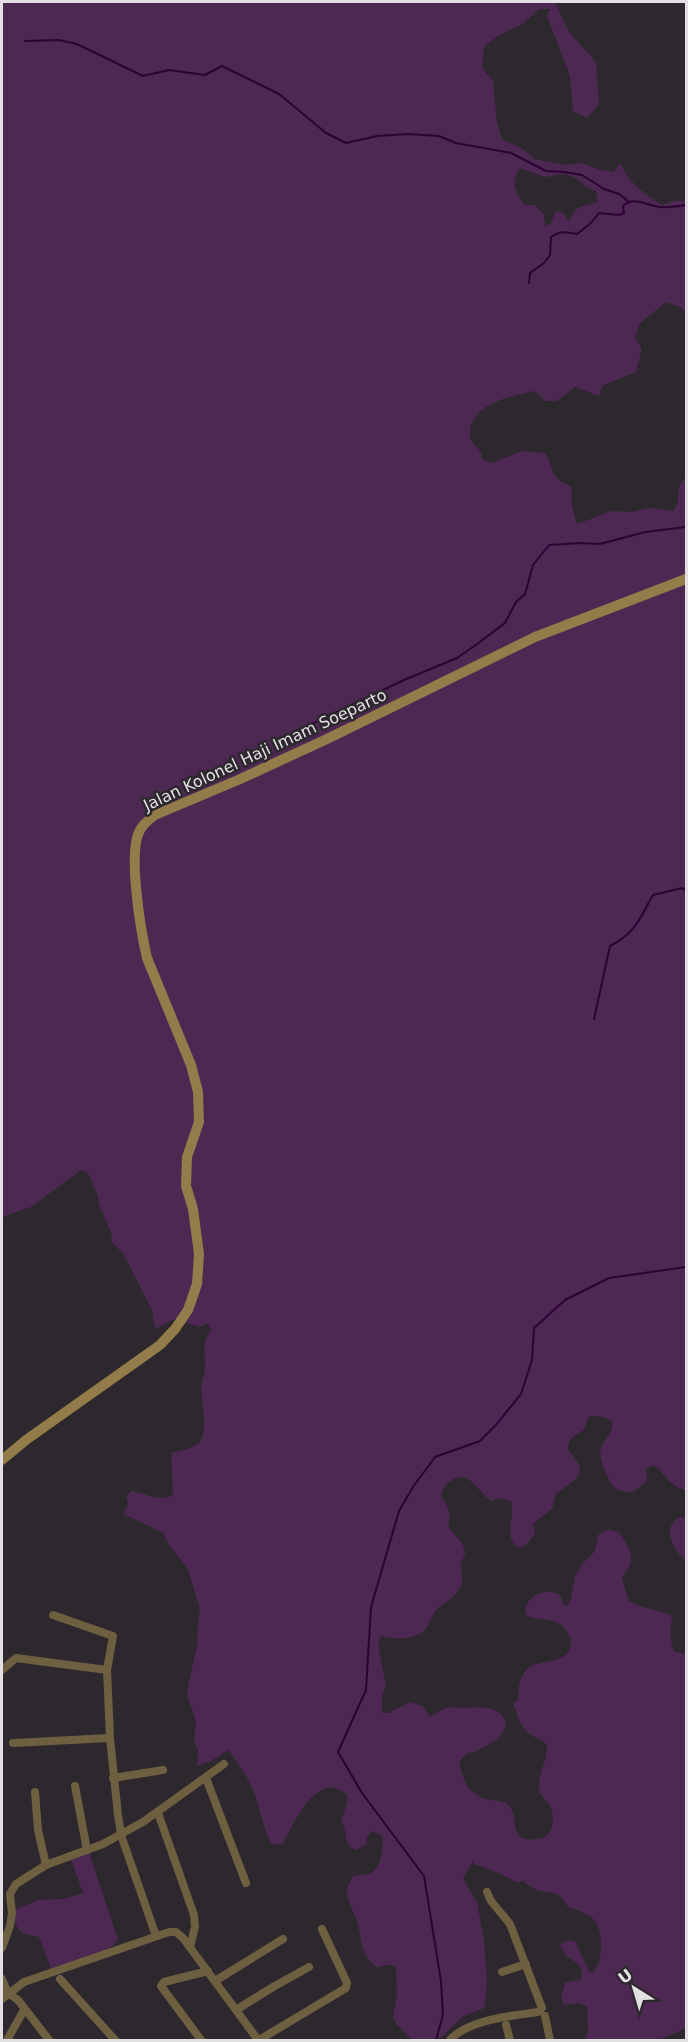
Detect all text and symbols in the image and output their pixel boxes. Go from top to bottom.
street label: Jalan Kolonel Haji Imam Soeparto [139,685,390,815]
north arrow [604,1958,664,2018]
text: U [614,1965,636,1988]

